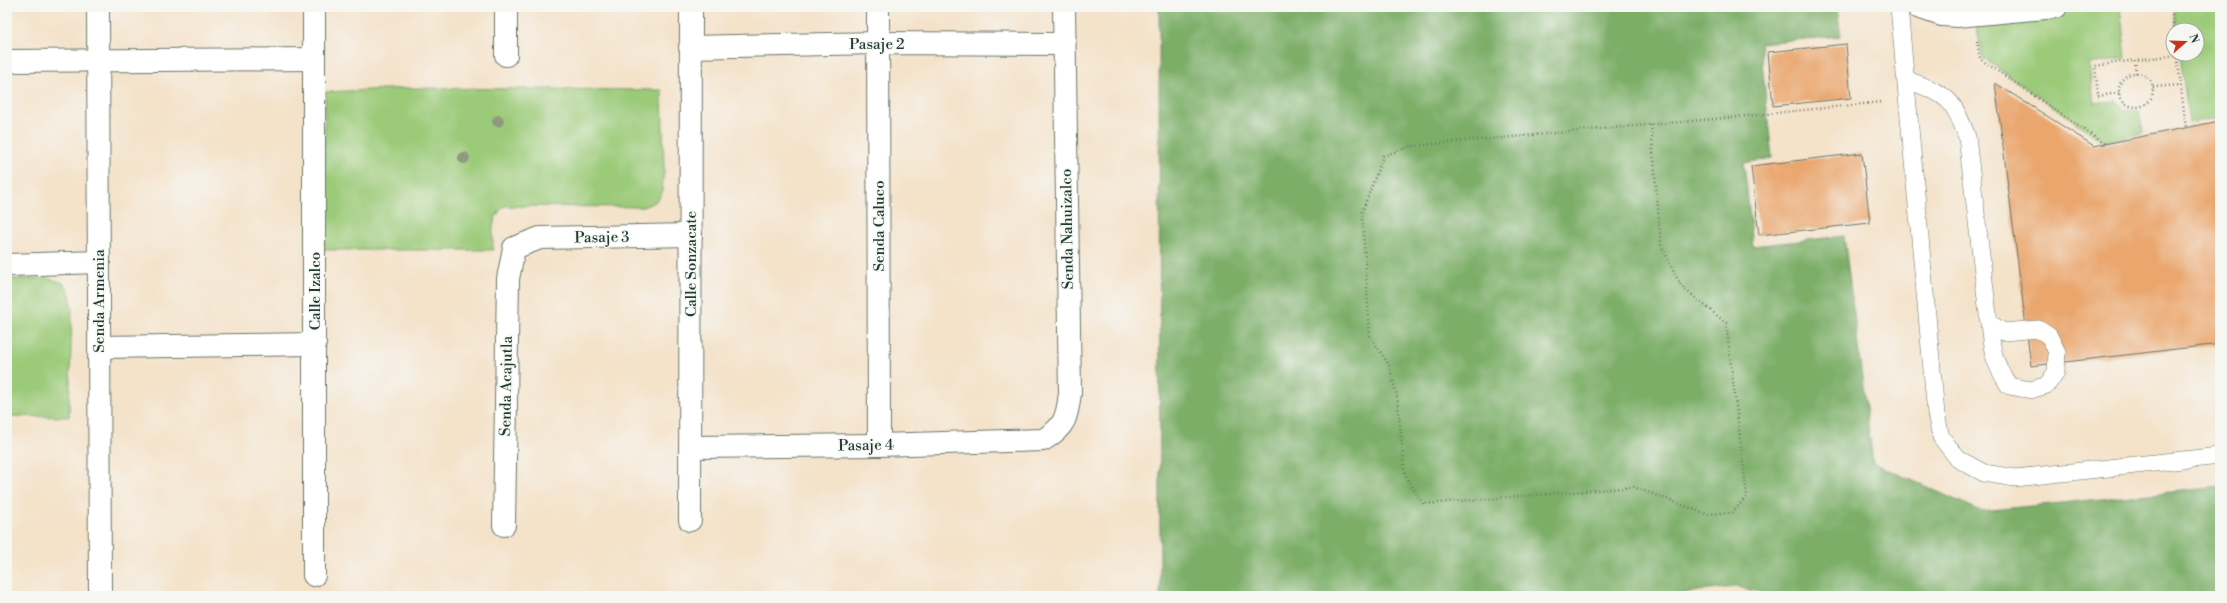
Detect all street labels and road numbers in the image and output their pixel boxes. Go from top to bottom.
street label: Pasaje 2 [849,35,905,54]
street label: Senda Nahuizalco [1057,169,1078,289]
street label: Senda Caluco [870,180,889,272]
street label: Calle Sonzacate [682,211,701,317]
street label: Pasaje 3 [574,228,630,247]
street label: Senda Armenia [90,249,109,353]
street label: Calle Izalco [306,252,325,330]
street label: Senda Acajutla [496,335,517,436]
street label: Pasaje 4 [838,436,894,455]

